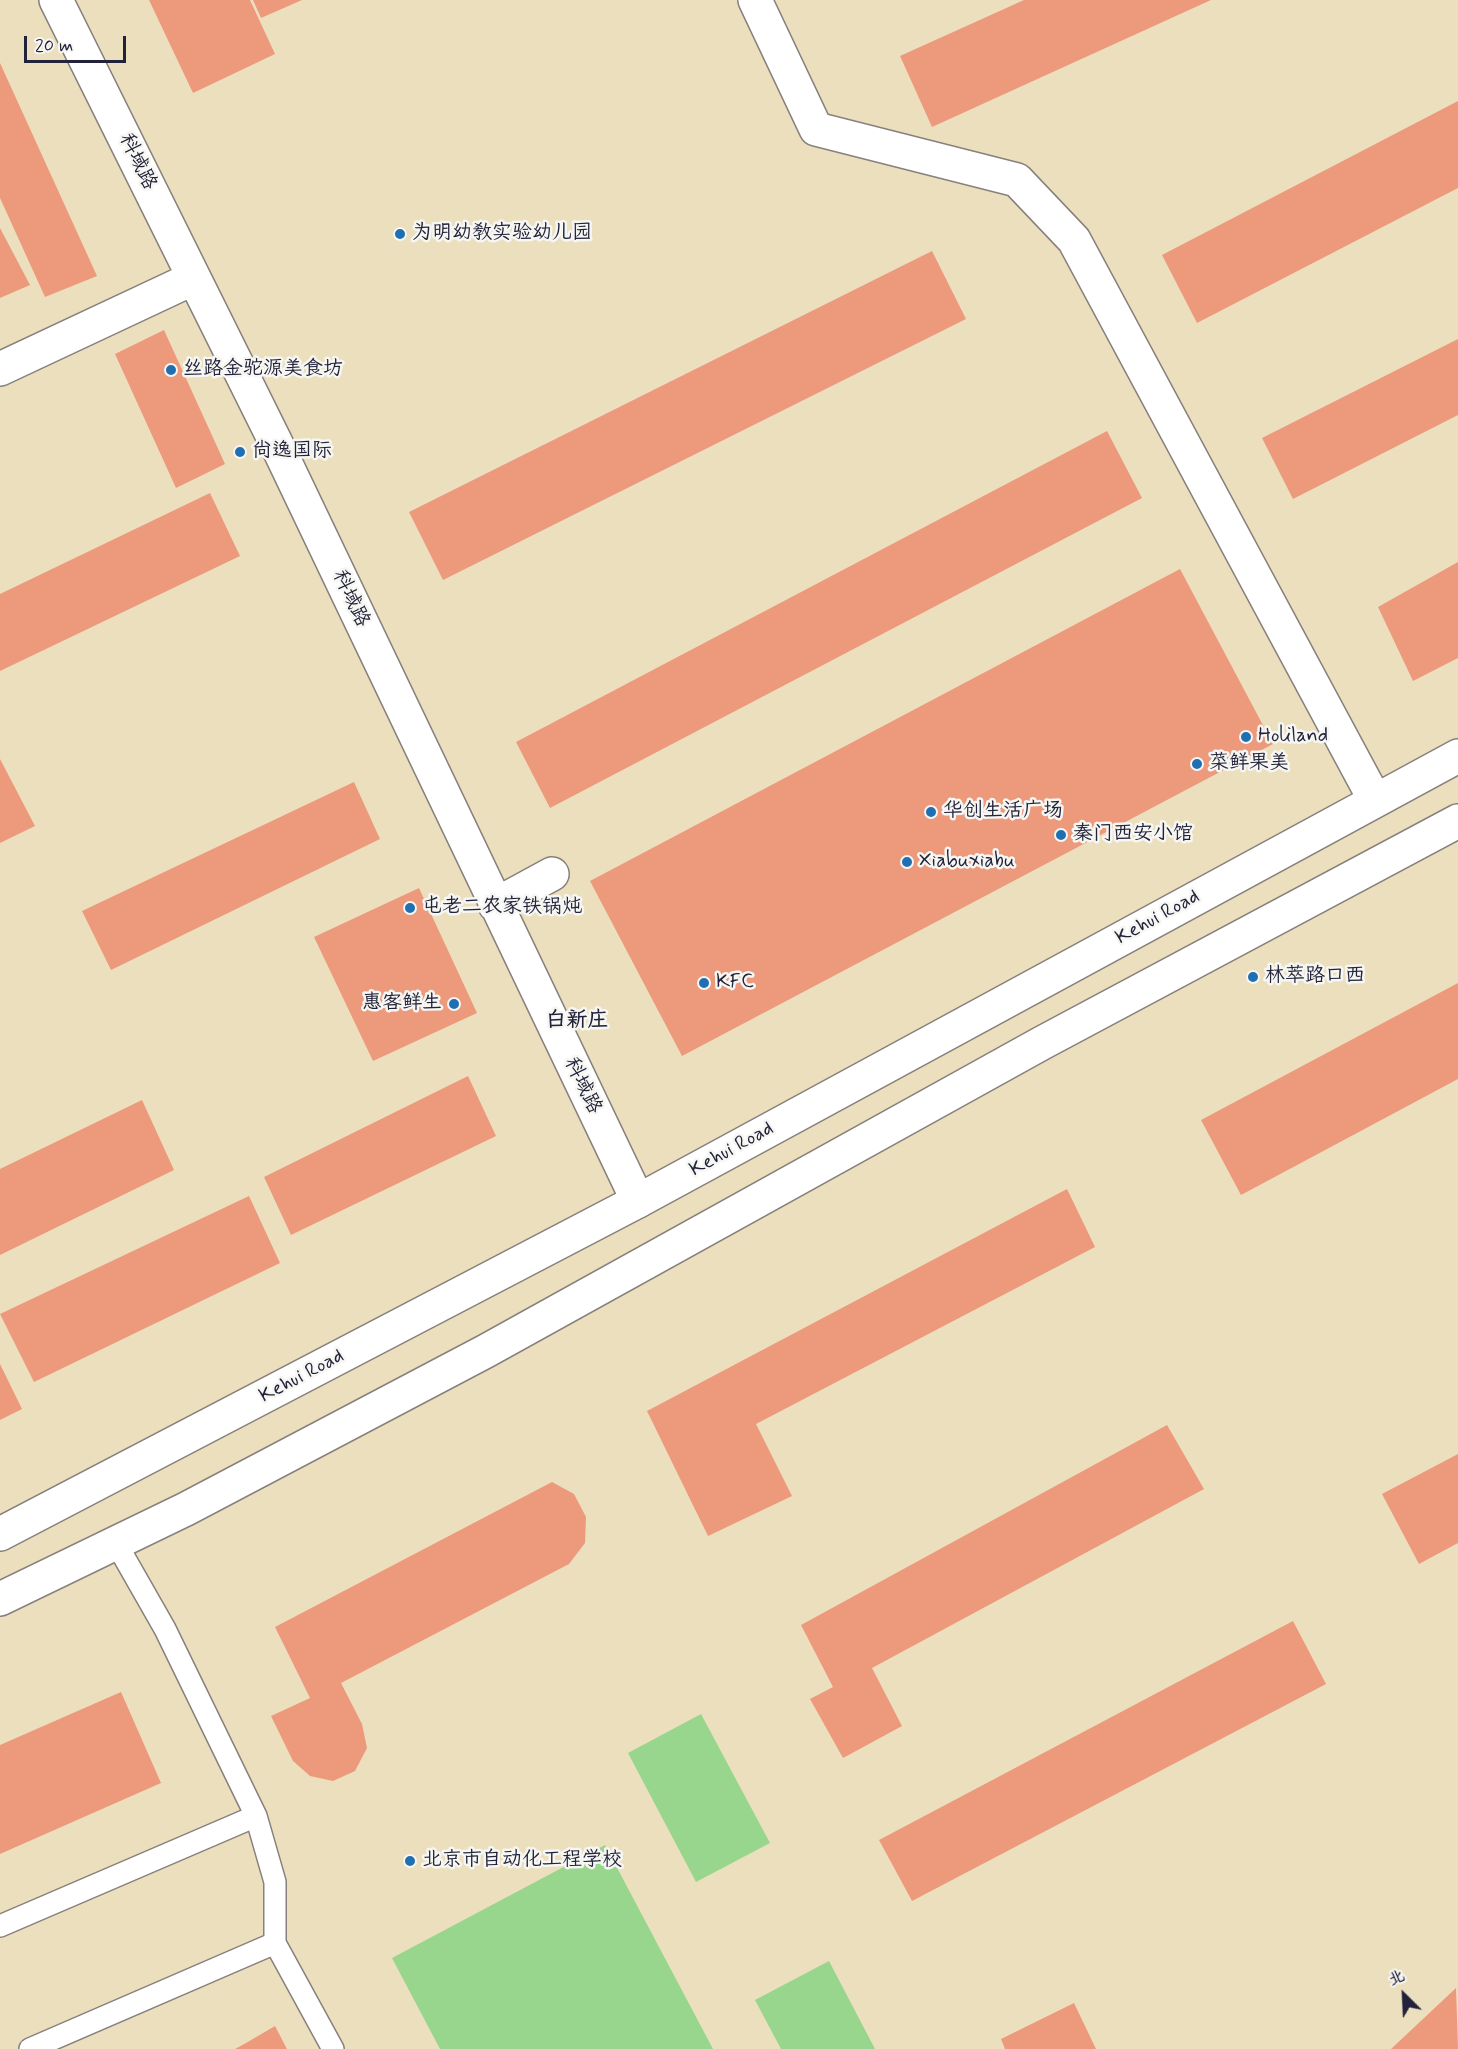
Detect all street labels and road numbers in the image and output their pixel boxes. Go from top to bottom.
street label: 科域路 [113,130,161,194]
street label: 科域路 [326,567,374,631]
street label: Kehui Road [1112,885,1204,951]
street label: 科域路 [558,1054,606,1118]
street label: Kehui Road [686,1117,778,1183]
street label: Kehui Road [256,1345,348,1409]

